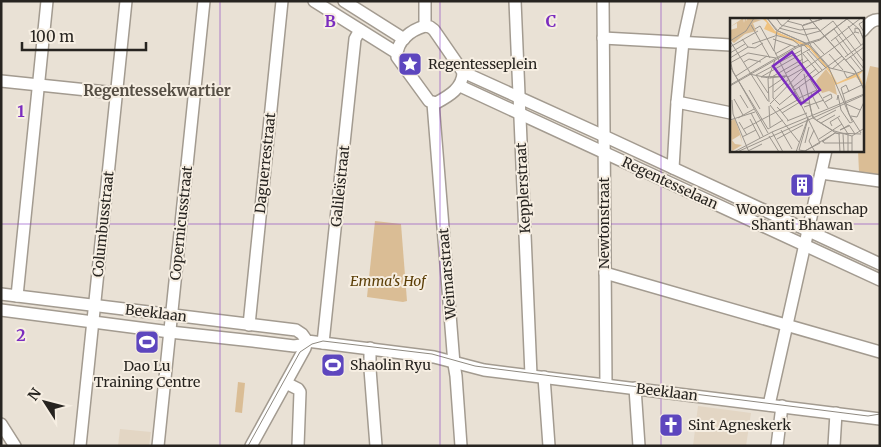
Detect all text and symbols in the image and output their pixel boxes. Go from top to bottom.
text: B [324,11,336,31]
text: C [546,11,556,31]
inset map [730,18,864,151]
scale bar [22,20,146,52]
text: 100 m [30,27,74,46]
place icon: Regentesseplein [397,51,423,77]
place label: Regentesseplein [428,55,537,73]
district label: Regentessekwartier [83,81,231,100]
text: 1 [17,101,25,121]
street label: Daguerrestraat [251,111,279,214]
street label: Kepplerstraat [512,142,534,234]
street label: Galileïstraat [327,144,353,228]
street label: Regentesselaan [619,153,721,213]
street label: Copernicusstraat [166,164,196,281]
street label: Columbusstraat [88,169,118,278]
building icon: Woongemeenschap Shanti Bhawan [789,172,815,198]
street label: Newtonstraat [595,177,613,269]
place label: Woongemeenschap Shanti Bhawan [735,200,868,234]
street label: Weimarstraat [434,227,460,321]
park label: Emma's Hof [350,272,428,290]
street label: Beeklaan [124,300,188,326]
text: 2 [16,325,26,345]
sports icon: Dao Lu Training Centre [134,329,160,355]
sports icon: Shaolin Ryu [320,352,346,378]
place label: Shaolin Ryu [350,356,431,374]
place label: Dao Lu Training Centre [94,357,200,391]
north arrow [20,377,70,427]
street label: Beeklaan [635,379,699,405]
text: N [24,385,45,404]
church icon: Sint Agneskerk [658,412,684,438]
place label: Sint Agneskerk [688,416,791,434]

